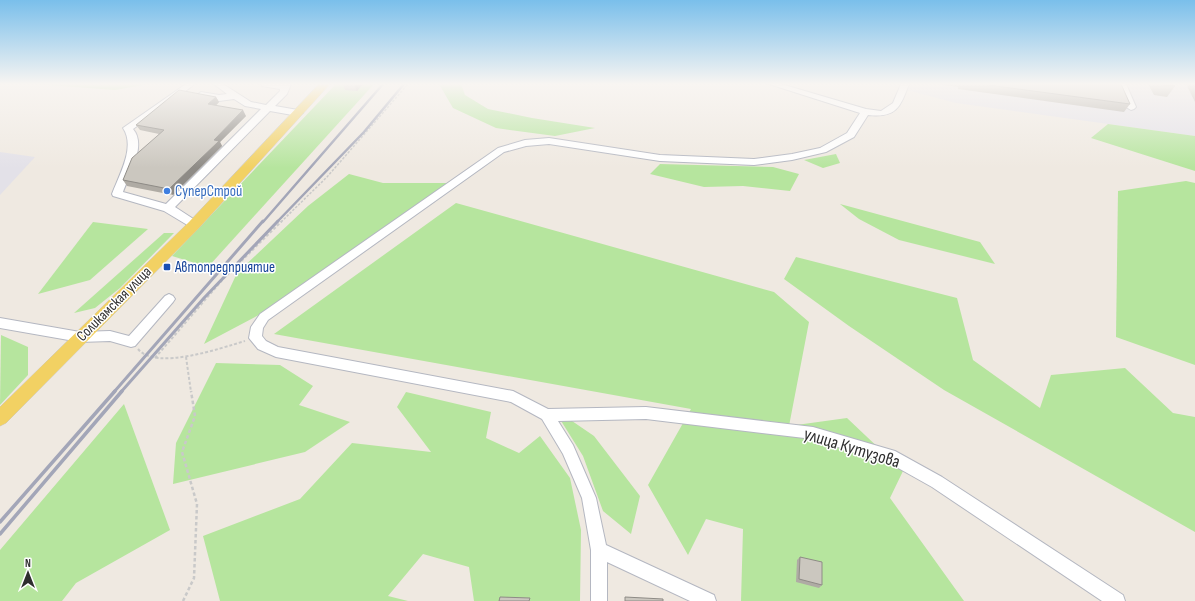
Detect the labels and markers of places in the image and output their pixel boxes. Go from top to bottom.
place label: СуперСтрой [175,182,242,201]
marker: СуперСтрой [162,186,172,196]
place label: Автопредприятие [174,258,275,277]
marker: Автопредприятие [162,262,172,272]

